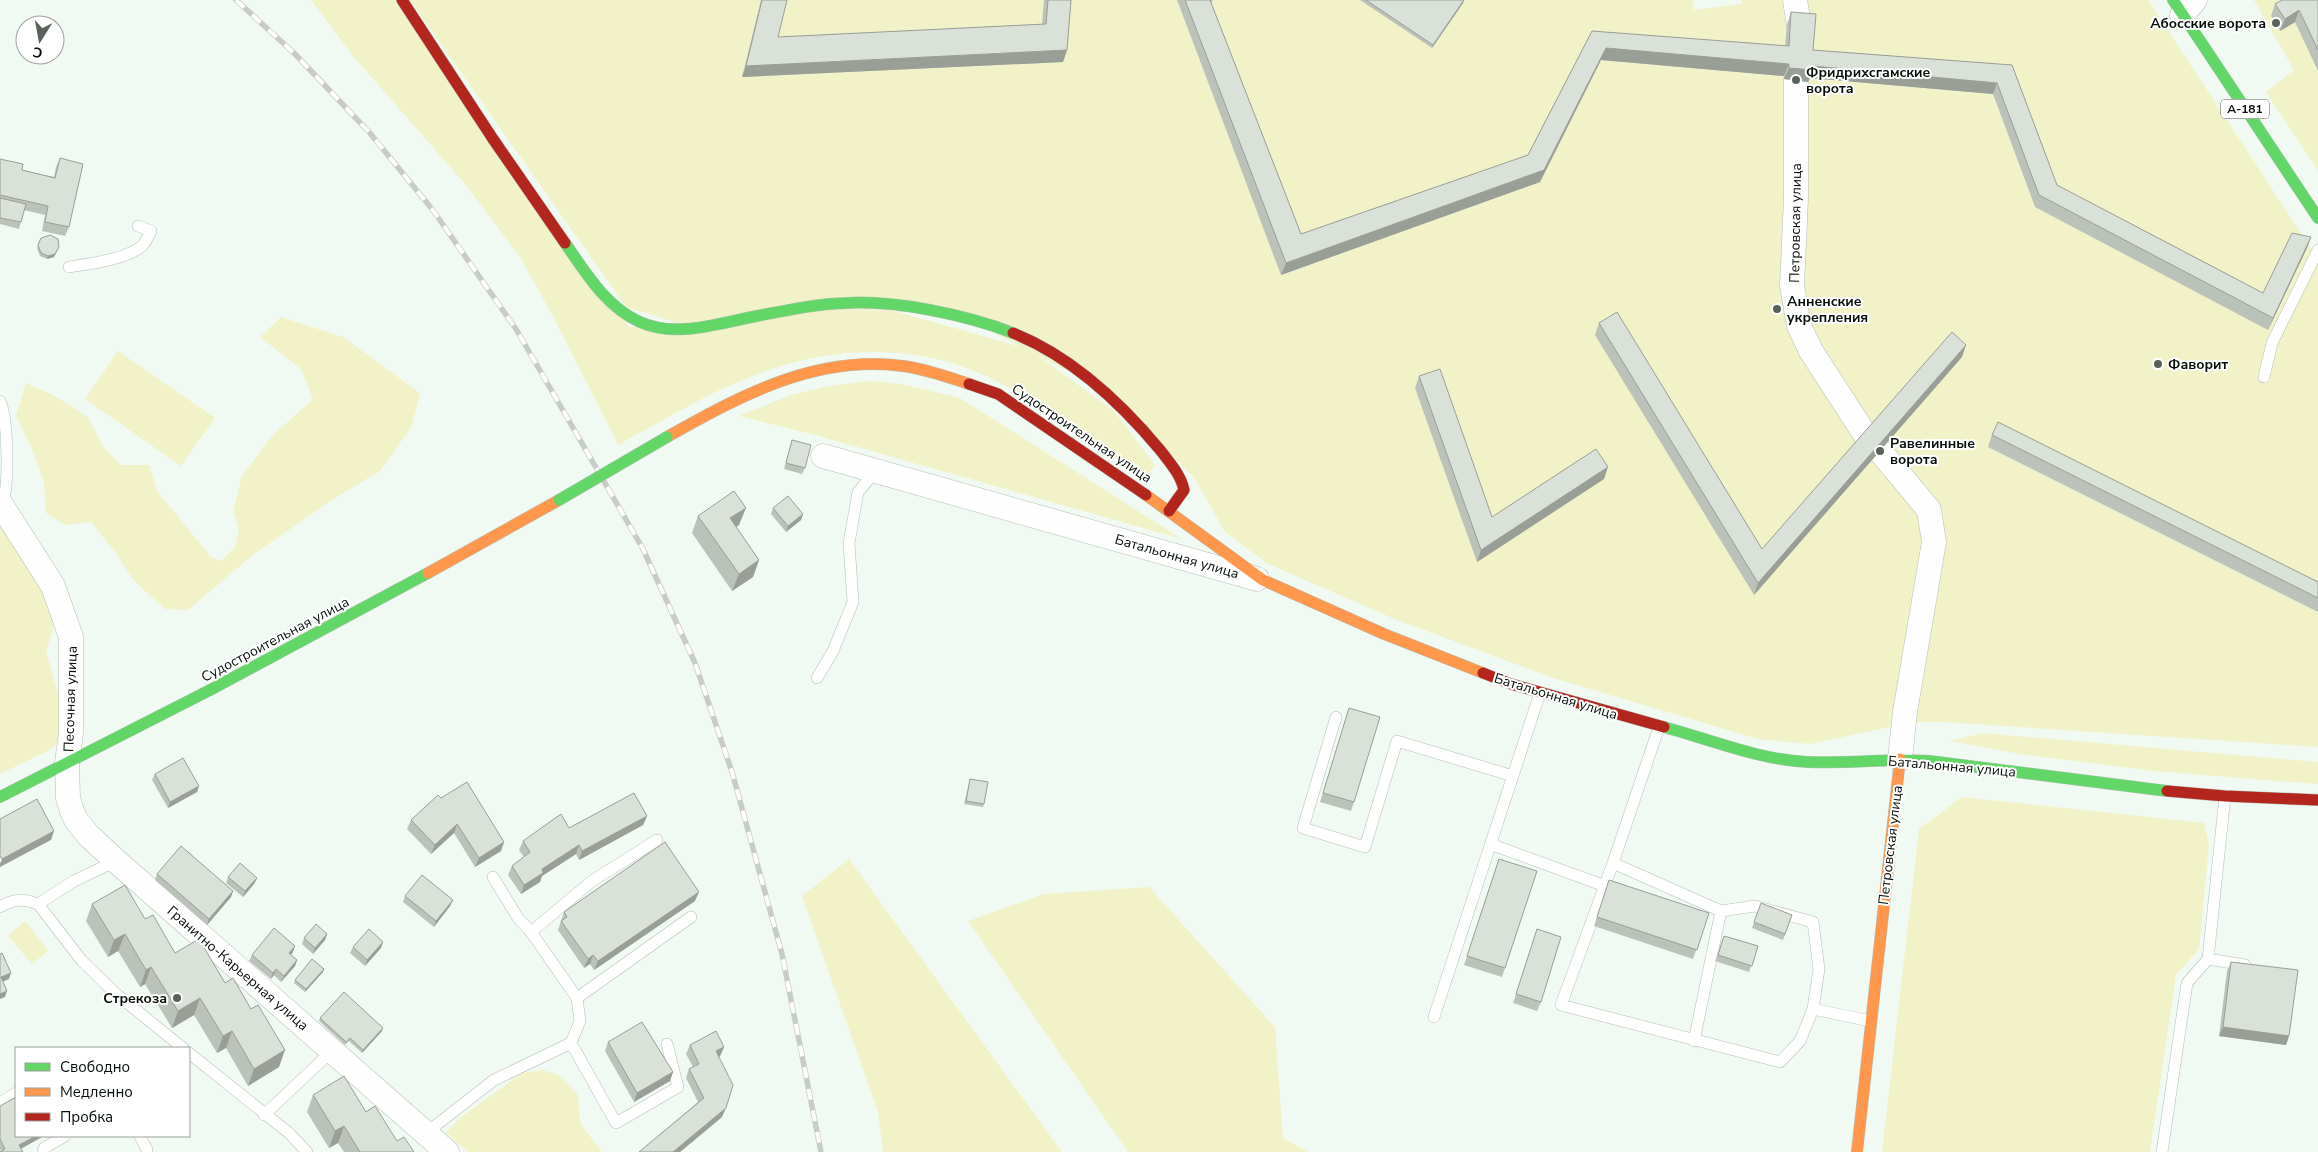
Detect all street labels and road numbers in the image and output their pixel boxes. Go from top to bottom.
road number: А-181 [2221,100,2269,118]
street label: Петровская улица [1785,163,1806,283]
street label: Судостроительная улица [1008,379,1155,487]
street label: Батальонная улица [1113,530,1241,583]
street label: Судостроительная улица [198,592,353,687]
street label: Песочная улица [59,646,82,753]
street label: Батальонная улица [1492,669,1620,724]
street label: Батальонная улица [1887,751,2017,782]
street label: Петровская улица [1874,784,1907,906]
street label: Гранитно-Карьерная улица [163,902,312,1035]

